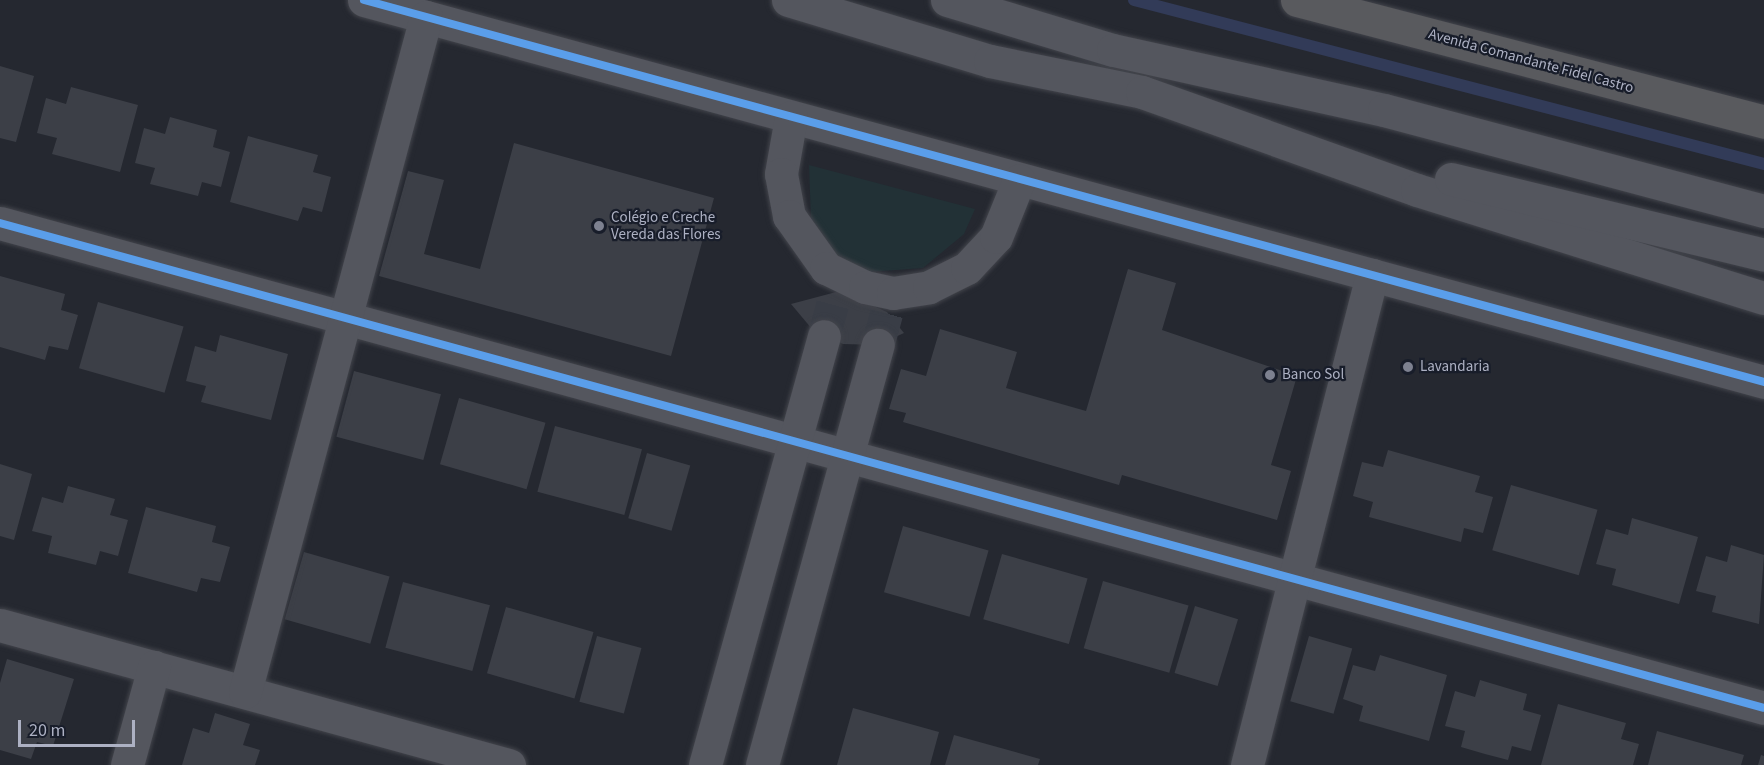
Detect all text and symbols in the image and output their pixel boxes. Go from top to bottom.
street label: Avenida Comandante Fidel Castro [1427,25,1635,97]
place label: Colégio e Creche Vereda das Flores [611,208,721,243]
marker: Colégio e Creche Vereda das Flores [592,219,606,233]
place label: Lavandaria [1420,358,1490,376]
marker: Lavandaria [1401,360,1415,374]
place label: Banco Sol [1282,366,1344,384]
marker: Banco Sol [1263,368,1277,382]
scale bar [21,708,138,746]
text: 20 m [29,718,65,743]

